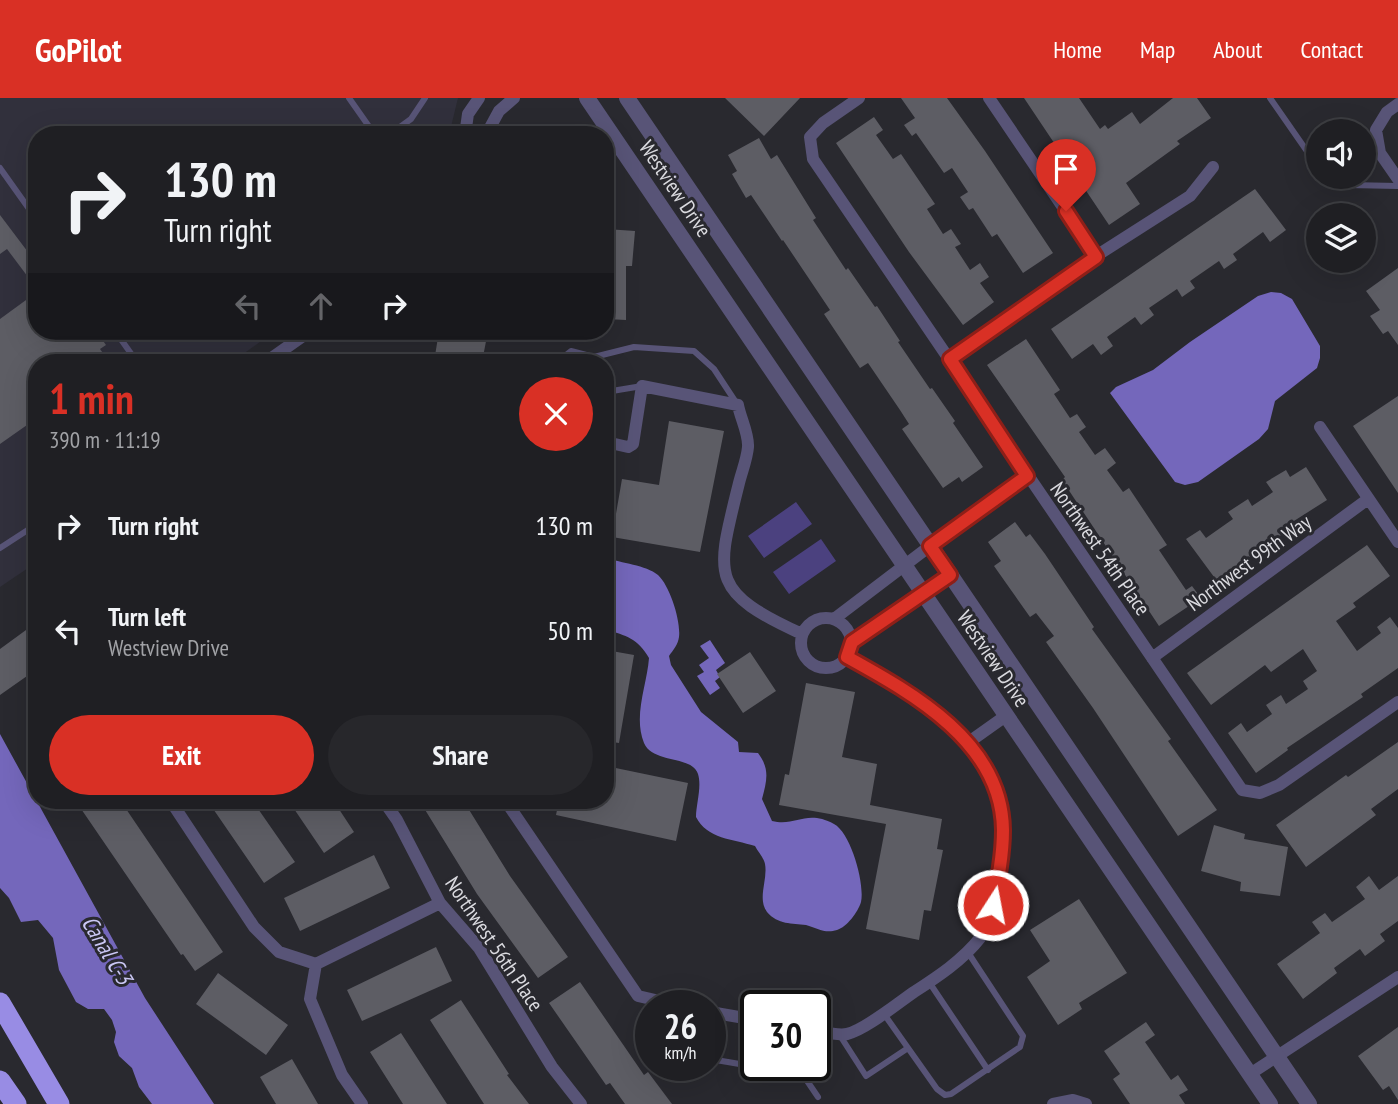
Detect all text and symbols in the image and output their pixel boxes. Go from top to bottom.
text: GoPilot [35,28,122,71]
text: Home [1053,34,1102,65]
text: Map [1140,34,1175,65]
text: About [1213,34,1262,65]
text: Contact [1300,34,1363,65]
map controls [1306,119,1376,273]
button: sound [1306,119,1376,189]
street label: Westview Drive [633,135,718,242]
pin [1036,139,1096,211]
text: 130 m [164,147,277,211]
icon: arrive [1047,150,1085,188]
icon: right [49,154,140,245]
button: layers [1306,203,1376,273]
text: Turn right [164,209,272,251]
icon: left [229,287,267,325]
icon: ahead [302,287,340,325]
icon: right [375,287,413,325]
text: 1 min [49,371,134,426]
button: close [519,377,593,451]
text: 390 m · 11:19 [49,425,161,454]
street label: Northwest 54th Place [1044,477,1156,621]
icon: right [49,507,87,545]
street label: Northwest 99th Way [1181,508,1316,617]
text: Turn right [108,509,199,542]
text: 130 m [535,509,593,542]
text: Turn left [108,600,186,633]
street label: Westview Drive [951,605,1036,712]
icon: left [49,612,87,650]
text: 50 m [547,614,593,647]
text: Westview Drive [108,633,229,662]
button: Exit [49,715,314,795]
button: Share [328,715,593,795]
position arrow [956,868,1030,942]
street label: Northwest 56th Place [439,871,549,1016]
water label: Canal C-3 [76,910,141,992]
speed limit sign: 30 [740,990,831,1081]
text: 26 [664,1003,697,1049]
text: km/h [665,1041,696,1064]

